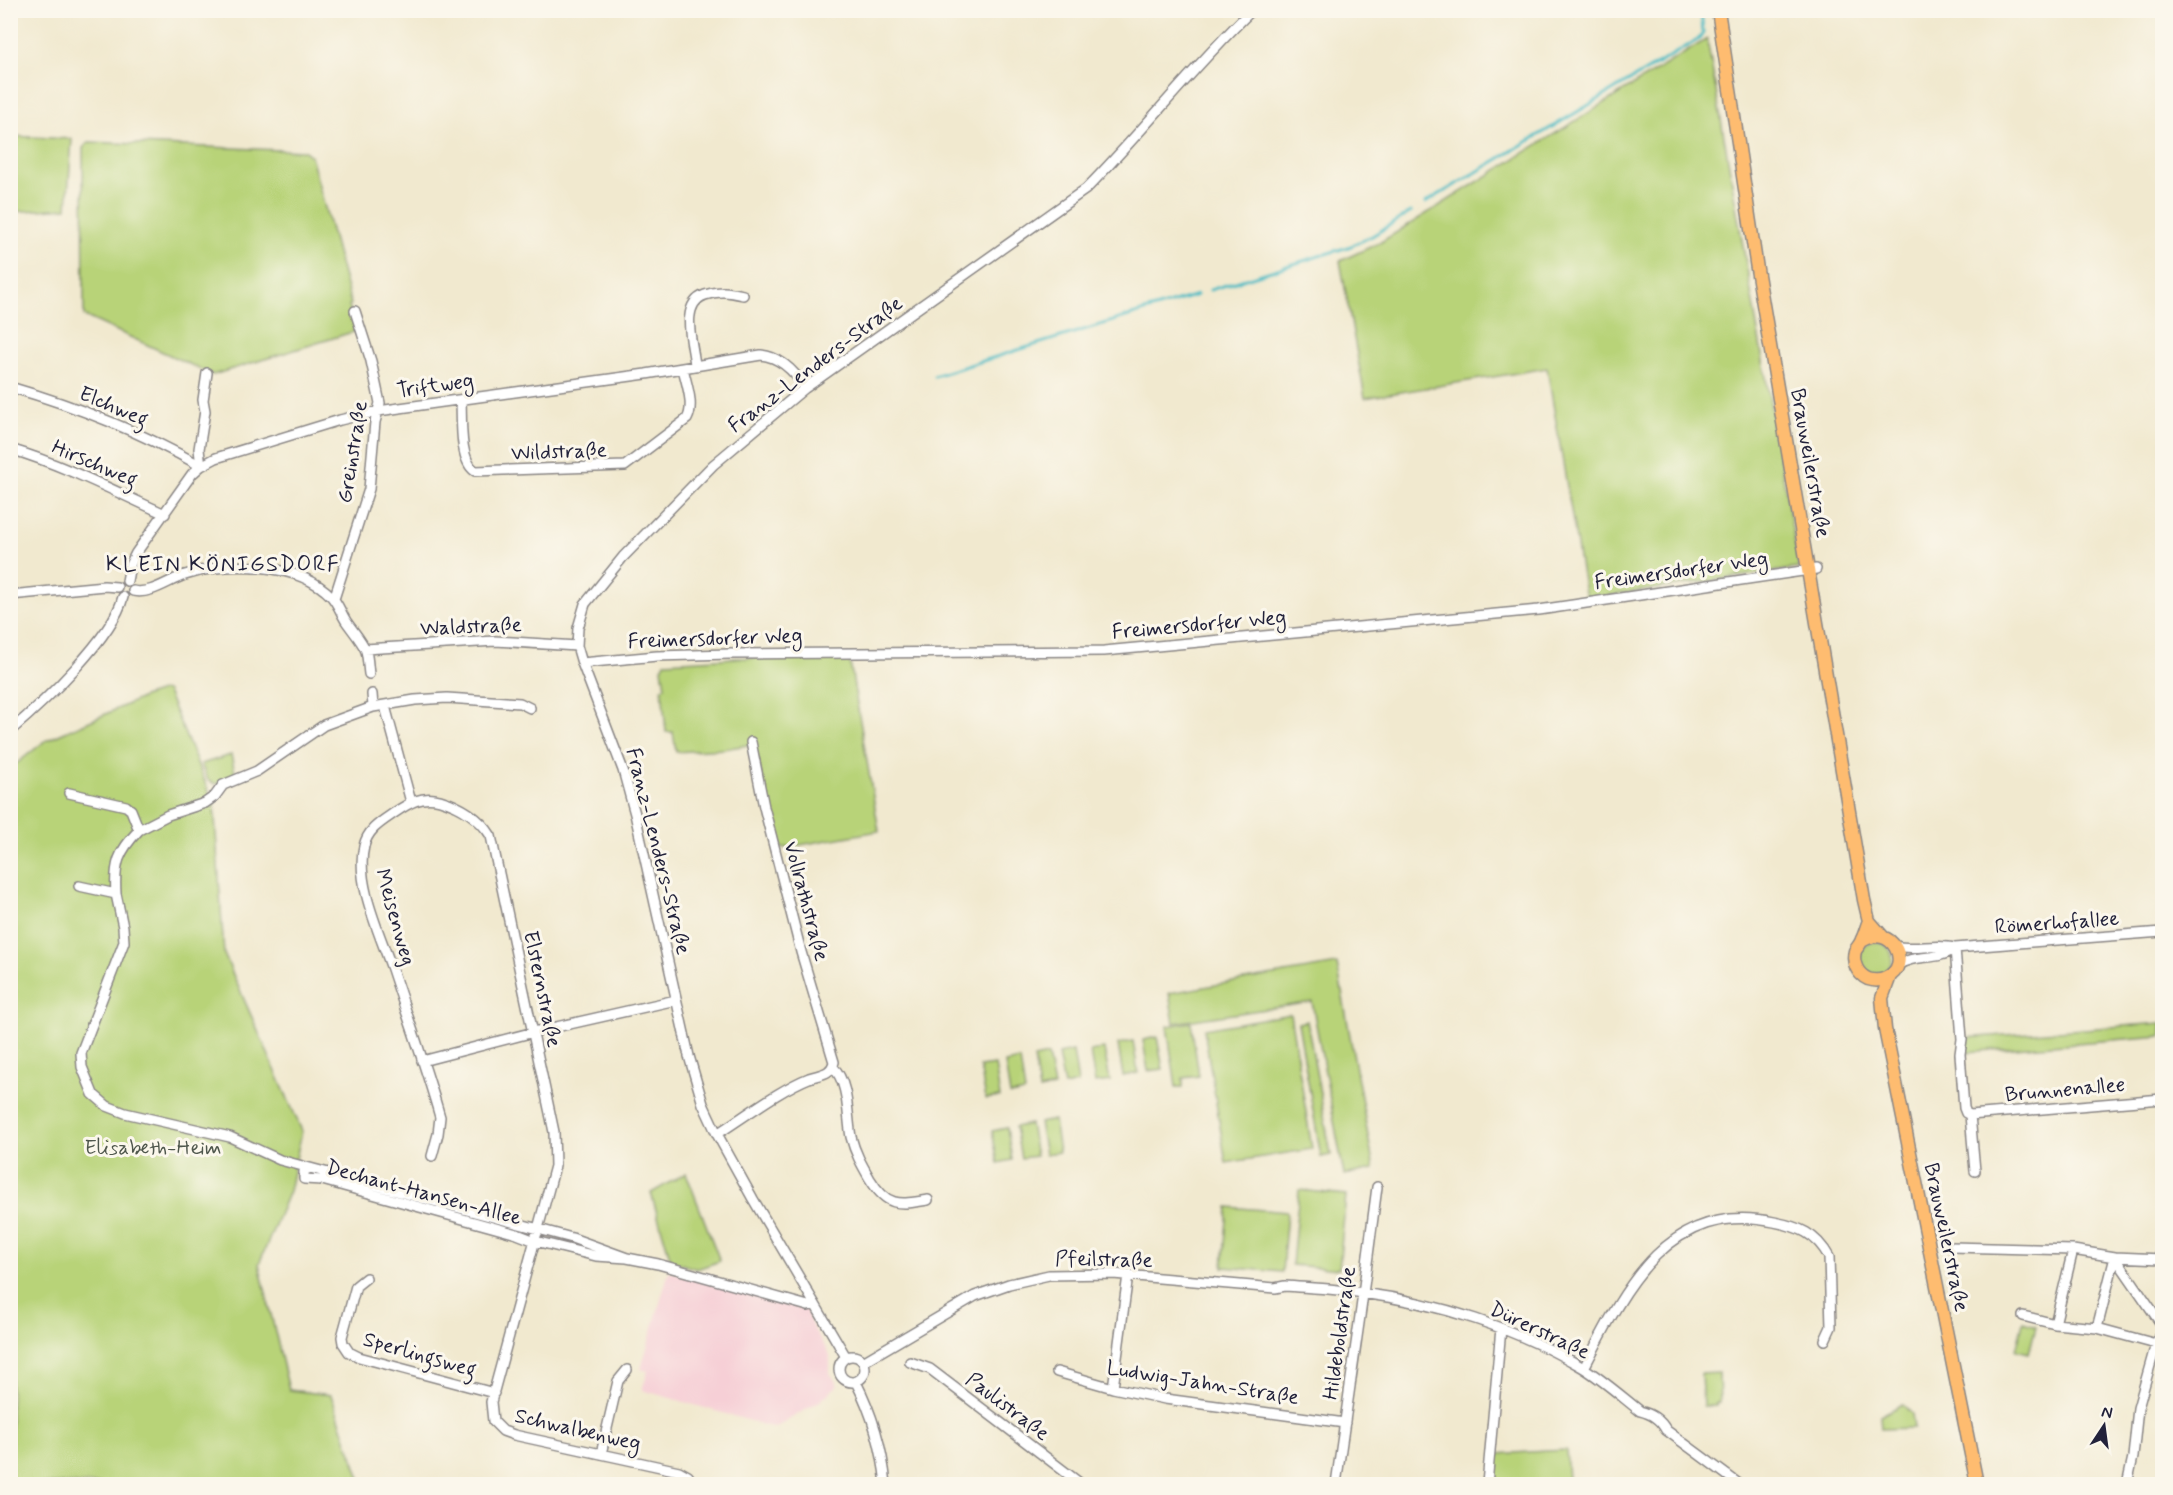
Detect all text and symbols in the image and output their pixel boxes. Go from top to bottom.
street label: Franz-Lenders-Straße [723,290,909,440]
street label: Triftweg [395,367,476,406]
street label: Elchweg [74,380,153,436]
street label: Brauweilerstraße [1783,386,1837,540]
street label: Greinstraße [331,399,375,505]
street label: Hirschweg [47,433,142,496]
street label: Wildstraße [511,436,607,468]
street label: Freimersdorfer Weg [1593,545,1770,598]
district label: KLEIN KÖNIGSDORF [106,551,340,579]
street label: Freimersdorfer Weg [1111,603,1287,648]
street label: Waldstraße [420,611,522,643]
street label: Freimersdorfer Weg [627,622,803,657]
street label: Franz-Lenders-Straße [619,745,697,957]
street label: Vollrathstraße [777,838,836,964]
street label: Meisenweg [368,866,422,969]
street label: Römerhofallee [1994,905,2120,941]
street label: Elsternstraße [516,928,568,1050]
street label: Brunnenallee [2004,1071,2126,1109]
park label: Elisabeth-Heim [85,1134,221,1162]
street label: Dechant-Hansen-Allee [323,1153,525,1233]
street label: Brauweilerstraße [1917,1160,1975,1314]
street label: Pfeilstraße [1055,1245,1153,1275]
street label: Hildeboldstraße [1317,1265,1363,1402]
street label: Dürerstraße [1485,1295,1594,1366]
street label: Sperlingsweg [359,1325,480,1386]
street label: Ludwig-Jahn-Straße [1105,1354,1301,1412]
street label: Paulistraße [960,1366,1055,1448]
north arrow [2074,1396,2134,1456]
text: N [2099,1401,2115,1424]
street label: Schwalbenweg [512,1402,643,1459]

